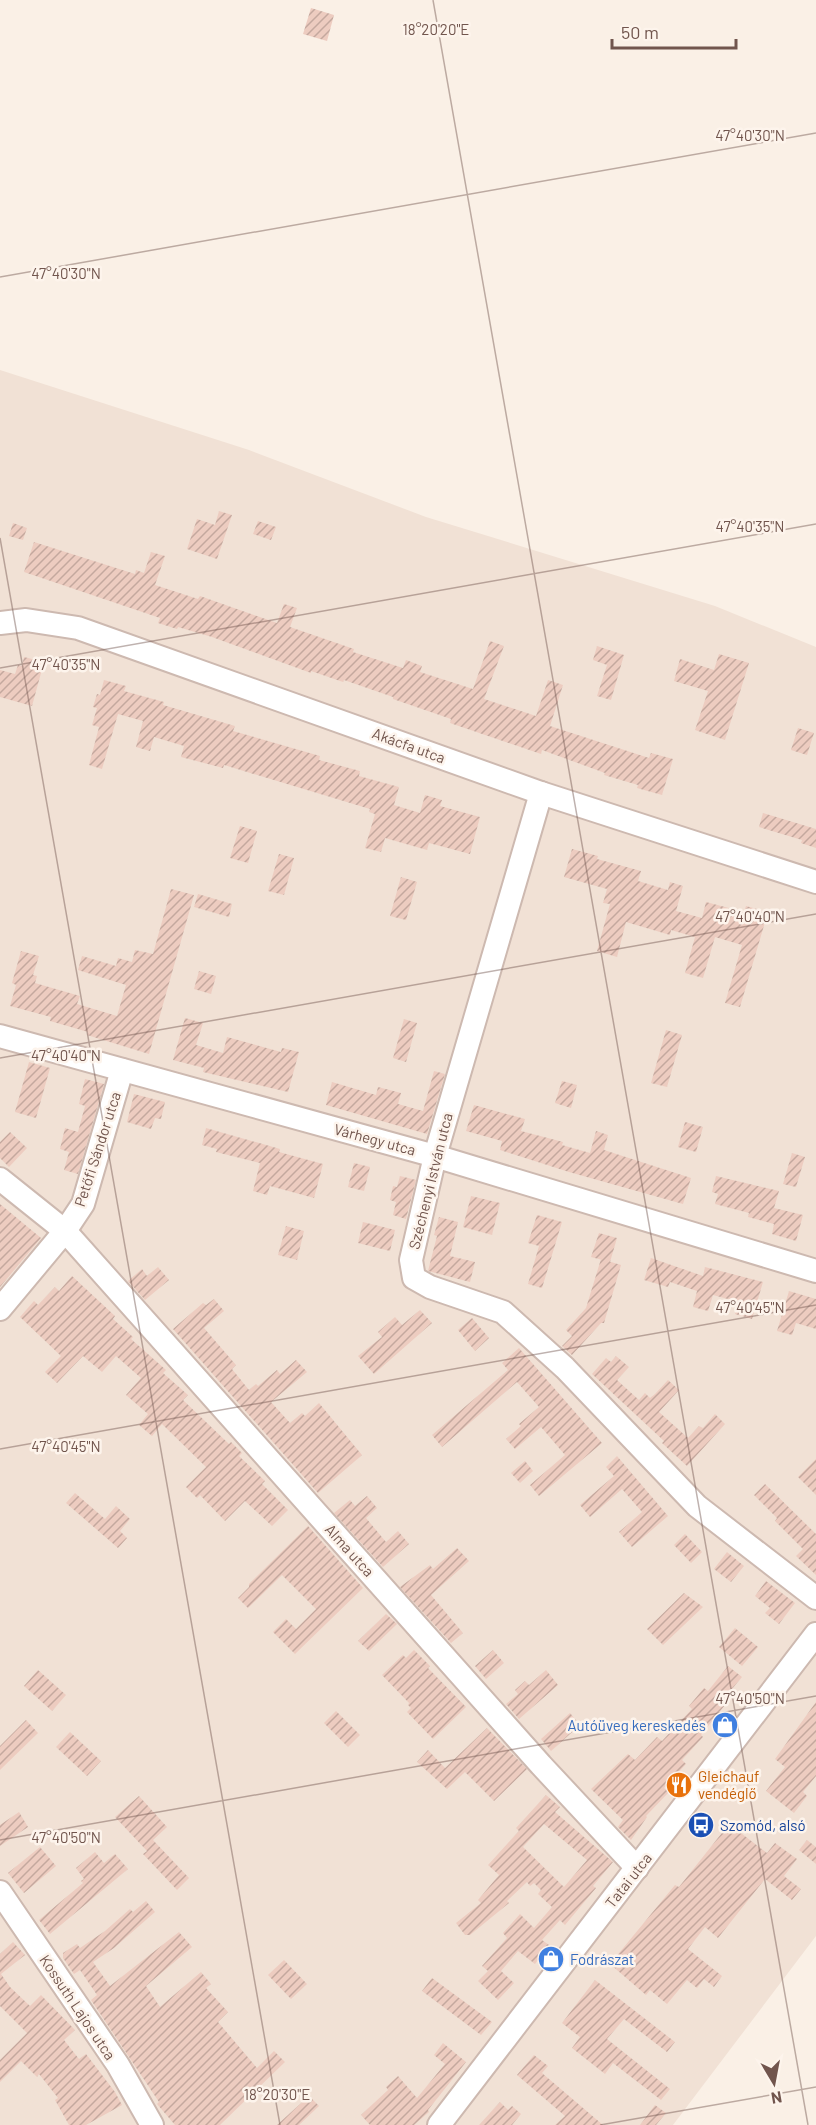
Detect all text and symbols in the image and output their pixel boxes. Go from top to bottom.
scale bar [612,12,736,50]
text: 18°20'20"E [403,20,469,38]
text: 50 m [621,21,659,43]
text: 47°40'30"N [715,126,785,144]
text: 47°40'30"N [31,264,101,282]
text: 47°40'35"N [716,517,784,535]
text: 47°40'35"N [32,655,100,673]
street label: Akácfa utca [370,723,448,767]
text: 47°40'40"N [715,907,785,925]
text: 47°40'40"N [31,1046,101,1064]
street label: Petőfi Sándor utca [70,1089,124,1209]
street label: Széchenyi István utca [404,1111,456,1251]
street label: Várhegy utca [332,1119,418,1159]
text: 47°40'45"N [715,1298,785,1316]
text: 47°40'45"N [31,1437,101,1455]
street label: Alma utca [322,1520,378,1580]
text: 47°40'50"N [715,1689,785,1707]
shop icon: Autóüveg kereskedés [710,1710,740,1740]
place label: Autóüveg kereskedés [567,1716,706,1734]
place label: Gleichauf vendéglő [698,1767,759,1802]
restaurant icon: Gleichauf vendéglő [664,1770,694,1800]
bus stop icon: Szomód, alsó [686,1810,716,1840]
place label: Szomód, alsó [720,1816,805,1834]
text: 47°40'50"N [31,1828,101,1846]
street label: Tatai utca [601,1849,655,1911]
shop icon: Fodrászat [536,1944,566,1974]
place label: Fodrászat [570,1950,634,1968]
street label: Kossuth Lajos utca [36,1951,120,2063]
north arrow [744,2053,804,2113]
text: 18°20'30"E [244,2085,310,2103]
text: N [770,2088,784,2109]

